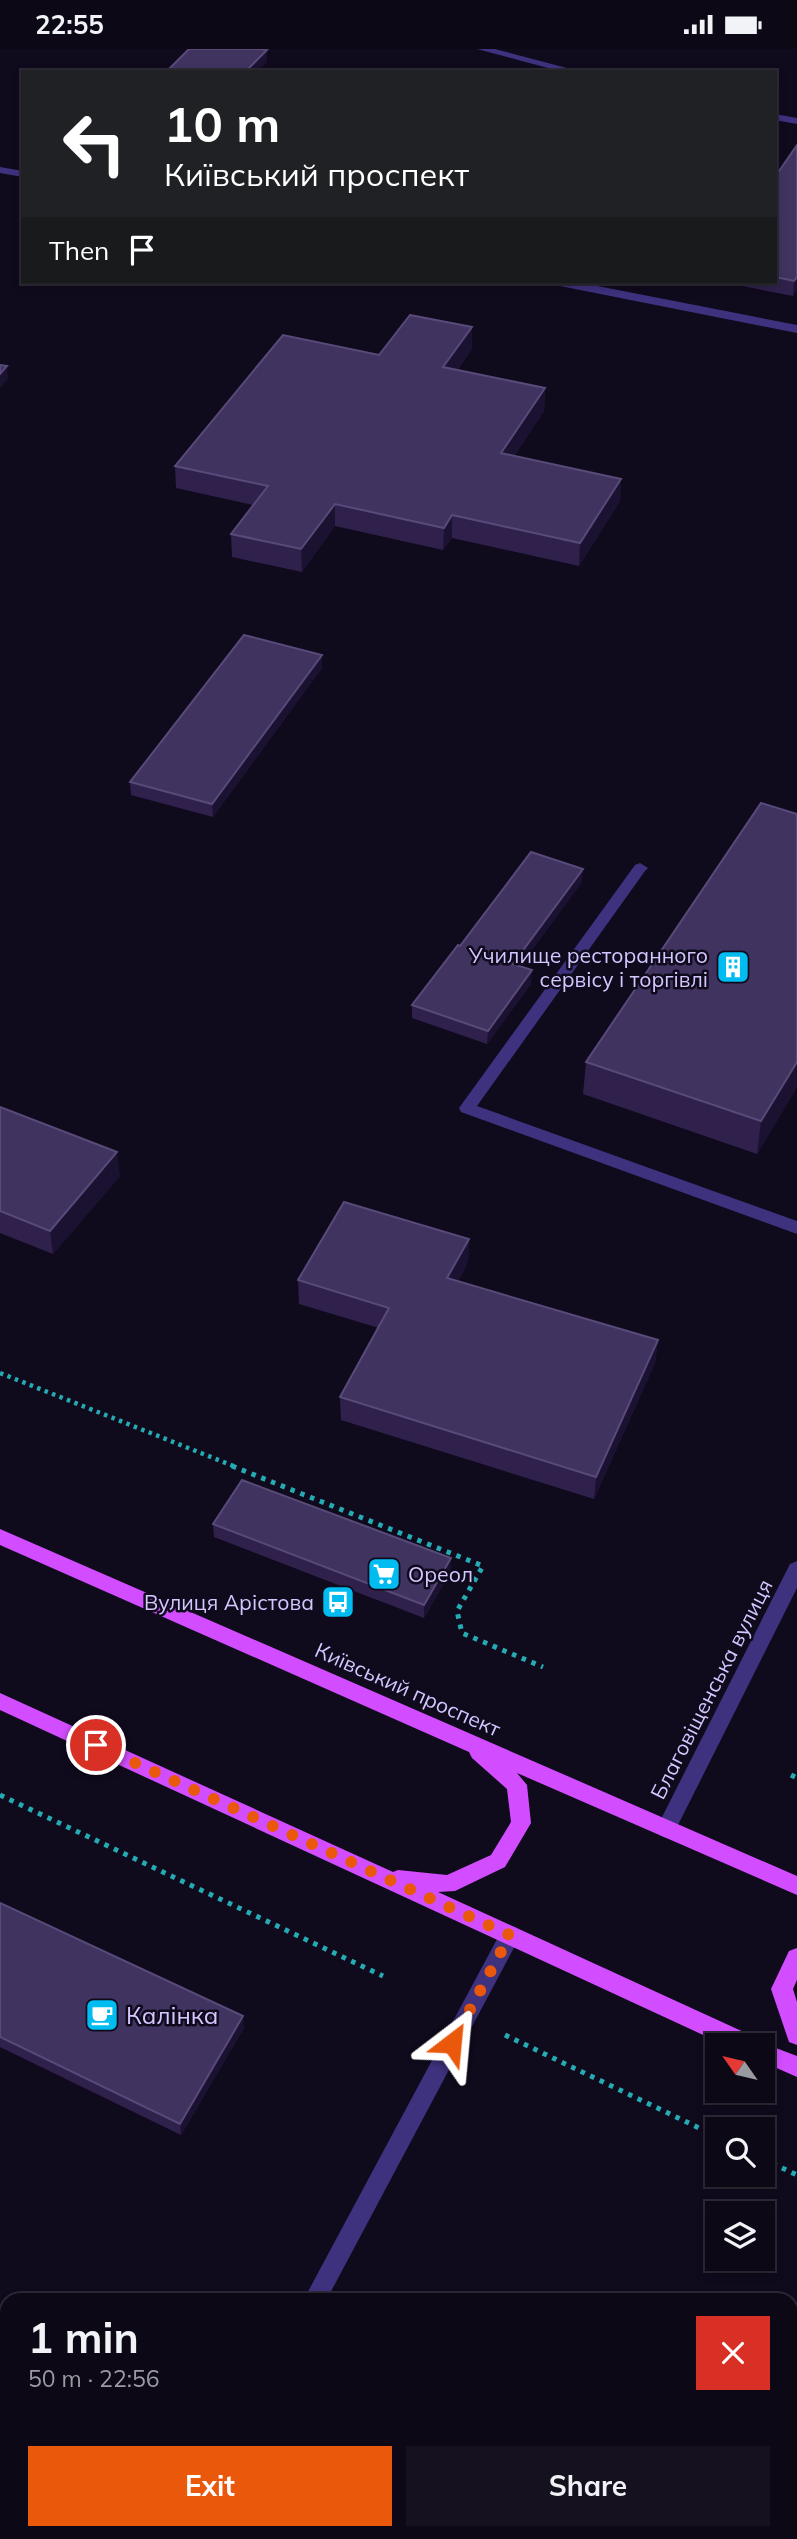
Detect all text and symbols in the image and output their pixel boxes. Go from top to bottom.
text: 22:55 [35,8,104,41]
text: 10 m [164,93,280,154]
icon: left [49,98,140,189]
text: Київський проспект [164,154,469,194]
icon: arrive [123,231,161,269]
text: Then [49,234,109,267]
place label: Училище ресторанного сервісу і торгівлі [468,942,708,992]
building icon: Училище ресторанного сервісу і торгівлі [714,948,752,986]
supermarket icon: Ореол [365,1555,403,1593]
place label: Ореол [408,1561,473,1587]
street label: Благовіщенська вулиця [644,1575,778,1803]
bus stop icon: Вулиця Арістова [319,1583,357,1621]
place label: Вулиця Арістова [144,1589,314,1615]
street label: Київський проспект [311,1636,505,1742]
pin [66,1715,126,1775]
icon: arrive [77,1726,115,1764]
cafe icon: Калінка [83,1996,121,2034]
place label: Калінка [126,2000,218,2030]
position arrow [415,2006,489,2080]
north arrow [705,2033,775,2103]
map controls [705,2033,775,2271]
button: search [705,2117,775,2187]
button: layers [705,2201,775,2271]
text: 1 min [28,2311,139,2364]
button: close [696,2316,770,2390]
text: 50 m · 22:56 [28,2364,160,2393]
button: Exit [28,2446,392,2526]
button: Share [406,2446,770,2526]

